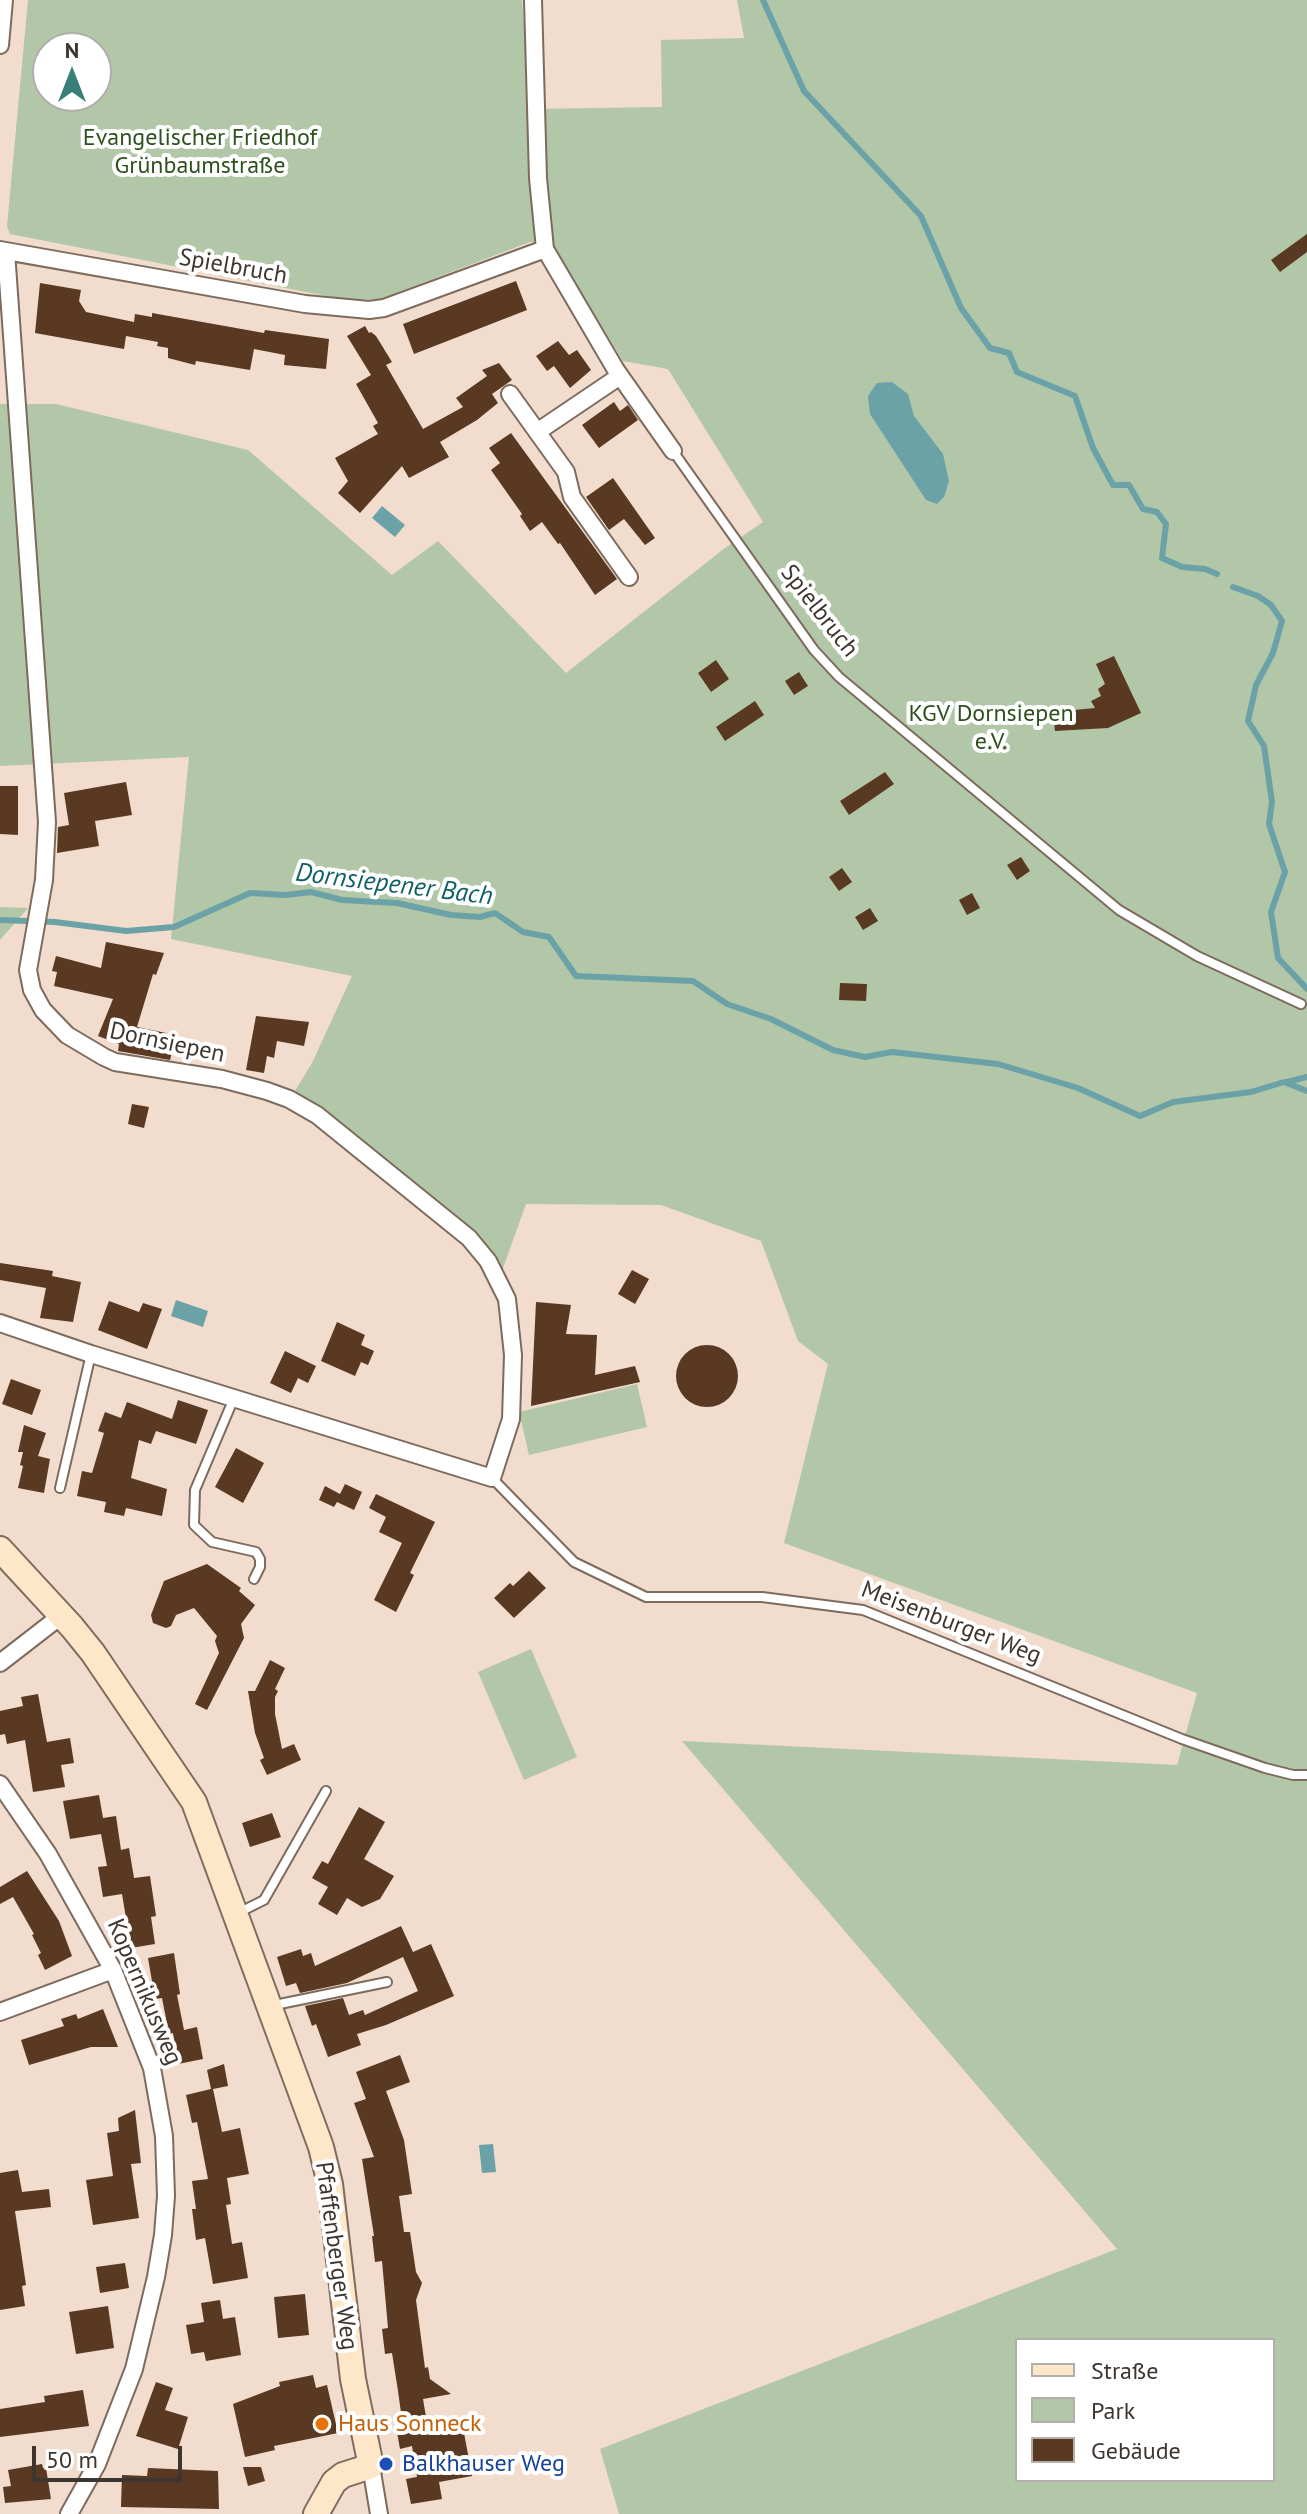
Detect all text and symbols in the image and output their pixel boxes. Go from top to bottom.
north arrow [32,32,112,112]
text: N [65,36,79,64]
park label: Evangelischer Friedhof Grünbaumstraße [83,124,317,180]
street label: Spielbruch [177,243,289,291]
street label: Spielbruch [774,559,864,663]
park label: KGV Dornsiepen e.V. [908,700,1074,756]
water label: Dornsiepener Bach [294,857,494,913]
street label: Dornsiepen [107,1017,227,1069]
street label: Meisenburger Weg [857,1575,1045,1671]
street label: Kopernikusweg [100,1915,188,2069]
street label: Pfaffenberger Weg [309,2160,363,2352]
legend [1015,2338,1275,2482]
text: Straße [1091,2355,1158,2386]
text: Park [1091,2395,1135,2426]
place label: Haus Sonneck [338,2410,482,2438]
marker: Haus Sonneck [313,2415,331,2433]
scale bar [36,2430,186,2480]
text: Gebäude [1091,2435,1181,2466]
text: 50 m [46,2444,98,2475]
place label: Balkhauser Weg [402,2450,565,2478]
marker: Balkhauser Weg [377,2455,395,2473]

